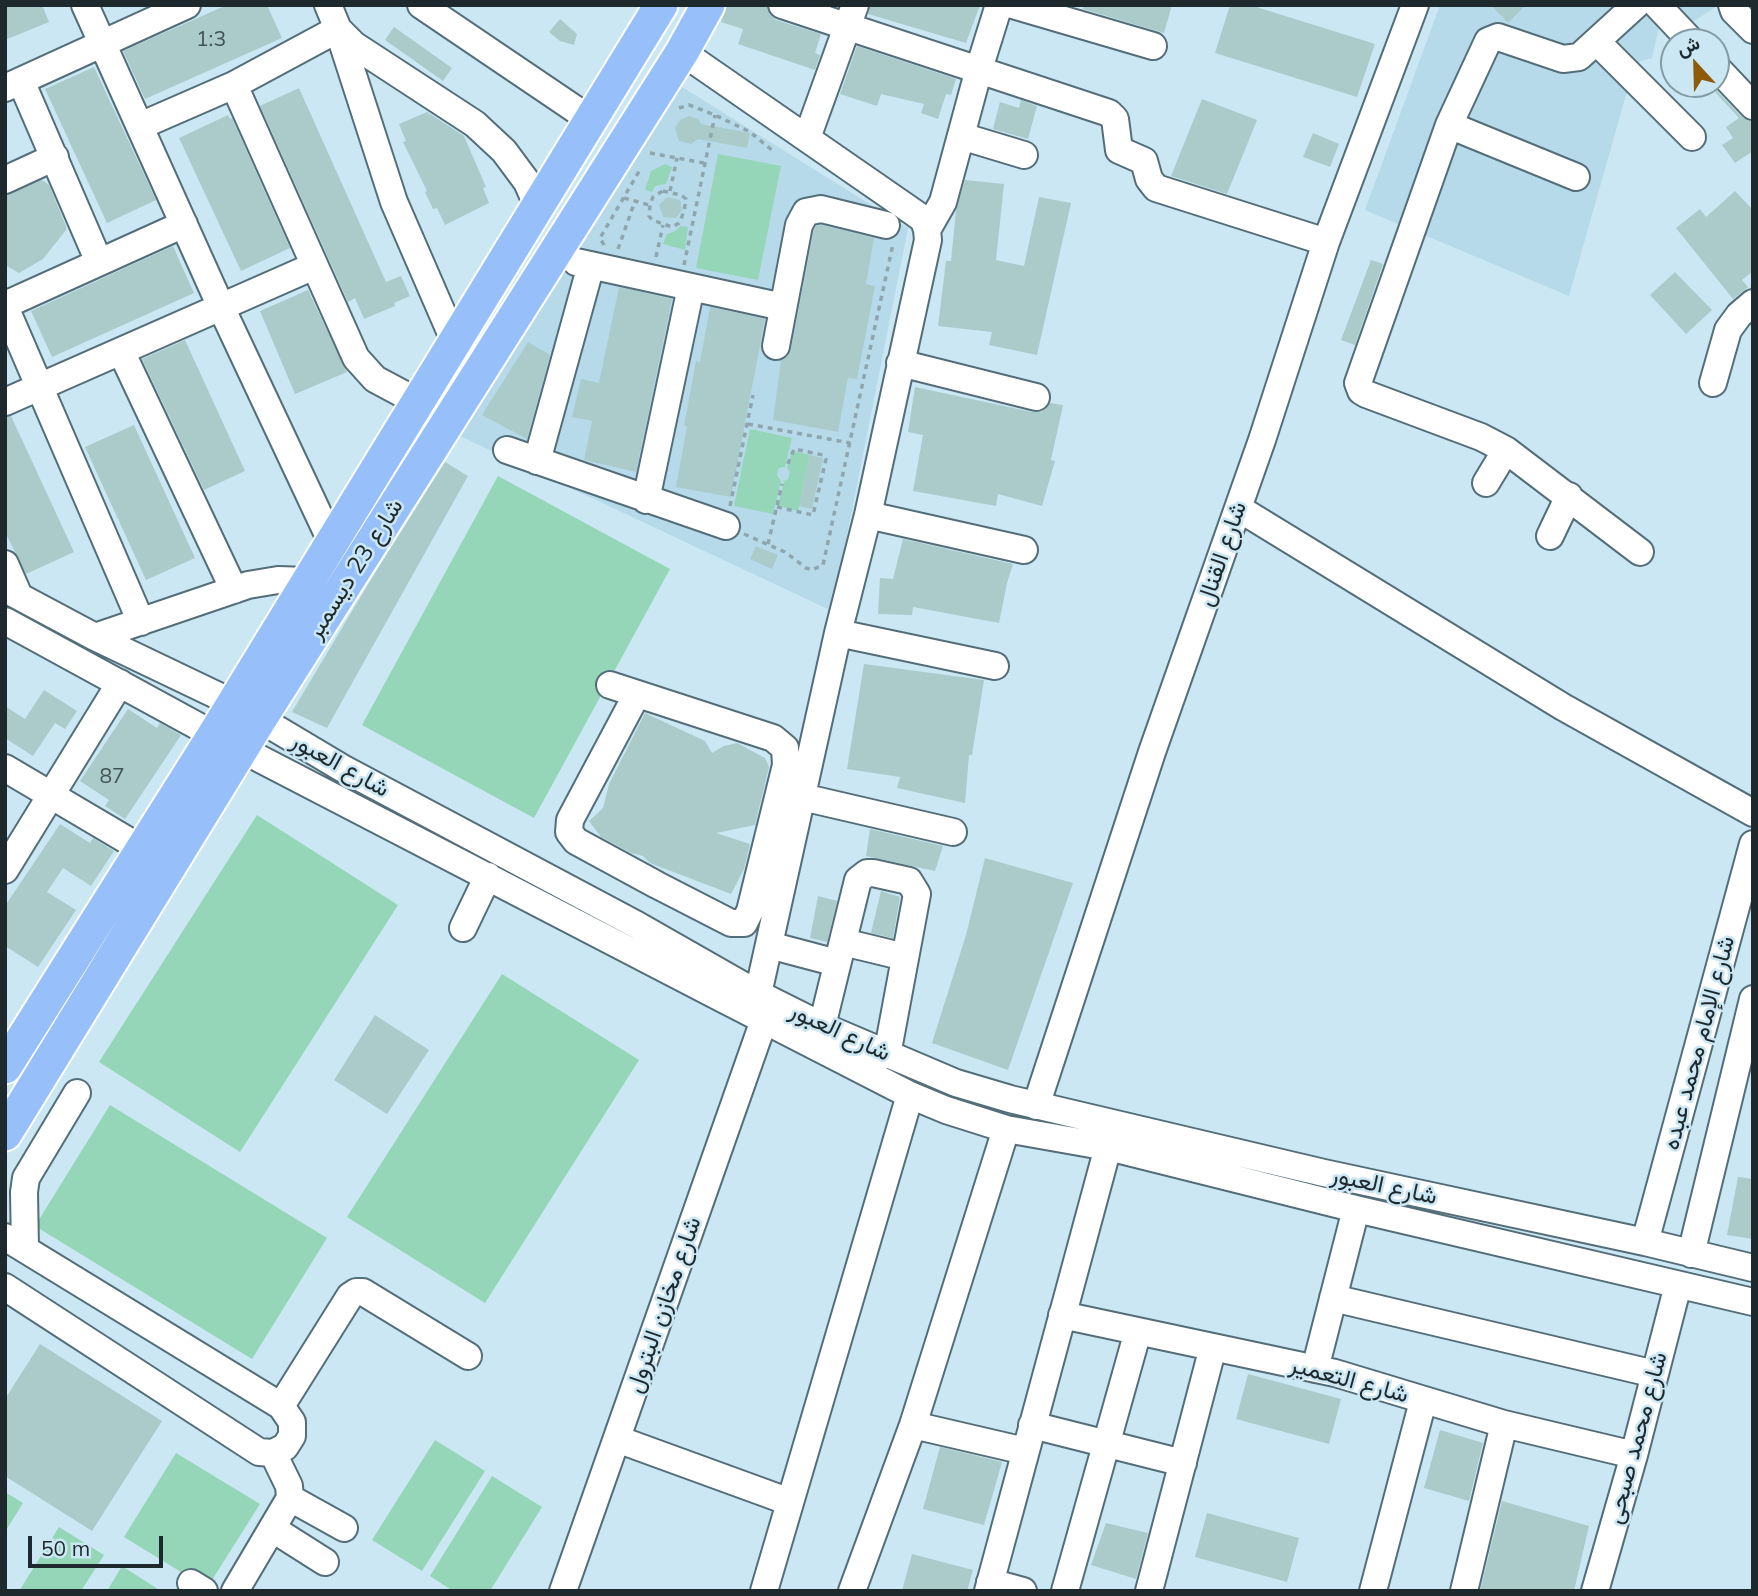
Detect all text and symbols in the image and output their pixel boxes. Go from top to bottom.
house number: 1:3 [196,27,226,53]
north arrow [1660,28,1730,98]
text: ش [1673,30,1703,61]
street label: شارع 23 ديسمبر [300,493,410,645]
street label: شارع القنال [1191,498,1253,610]
street label: شارع العبور [286,726,394,804]
house number: 87 [99,764,125,790]
street label: شارع الإمام محمد عبده [1657,933,1741,1153]
street label: شارع العبور [785,996,895,1068]
street label: شارع العبور [1328,1161,1440,1211]
street label: شارع مخازن البترول [620,1213,708,1397]
street label: شارع محمد صبحى [1600,1349,1674,1527]
street label: شارع التعمير [1286,1350,1412,1410]
scale bar [32,1522,166,1566]
text: 50 m [41,1535,90,1561]

